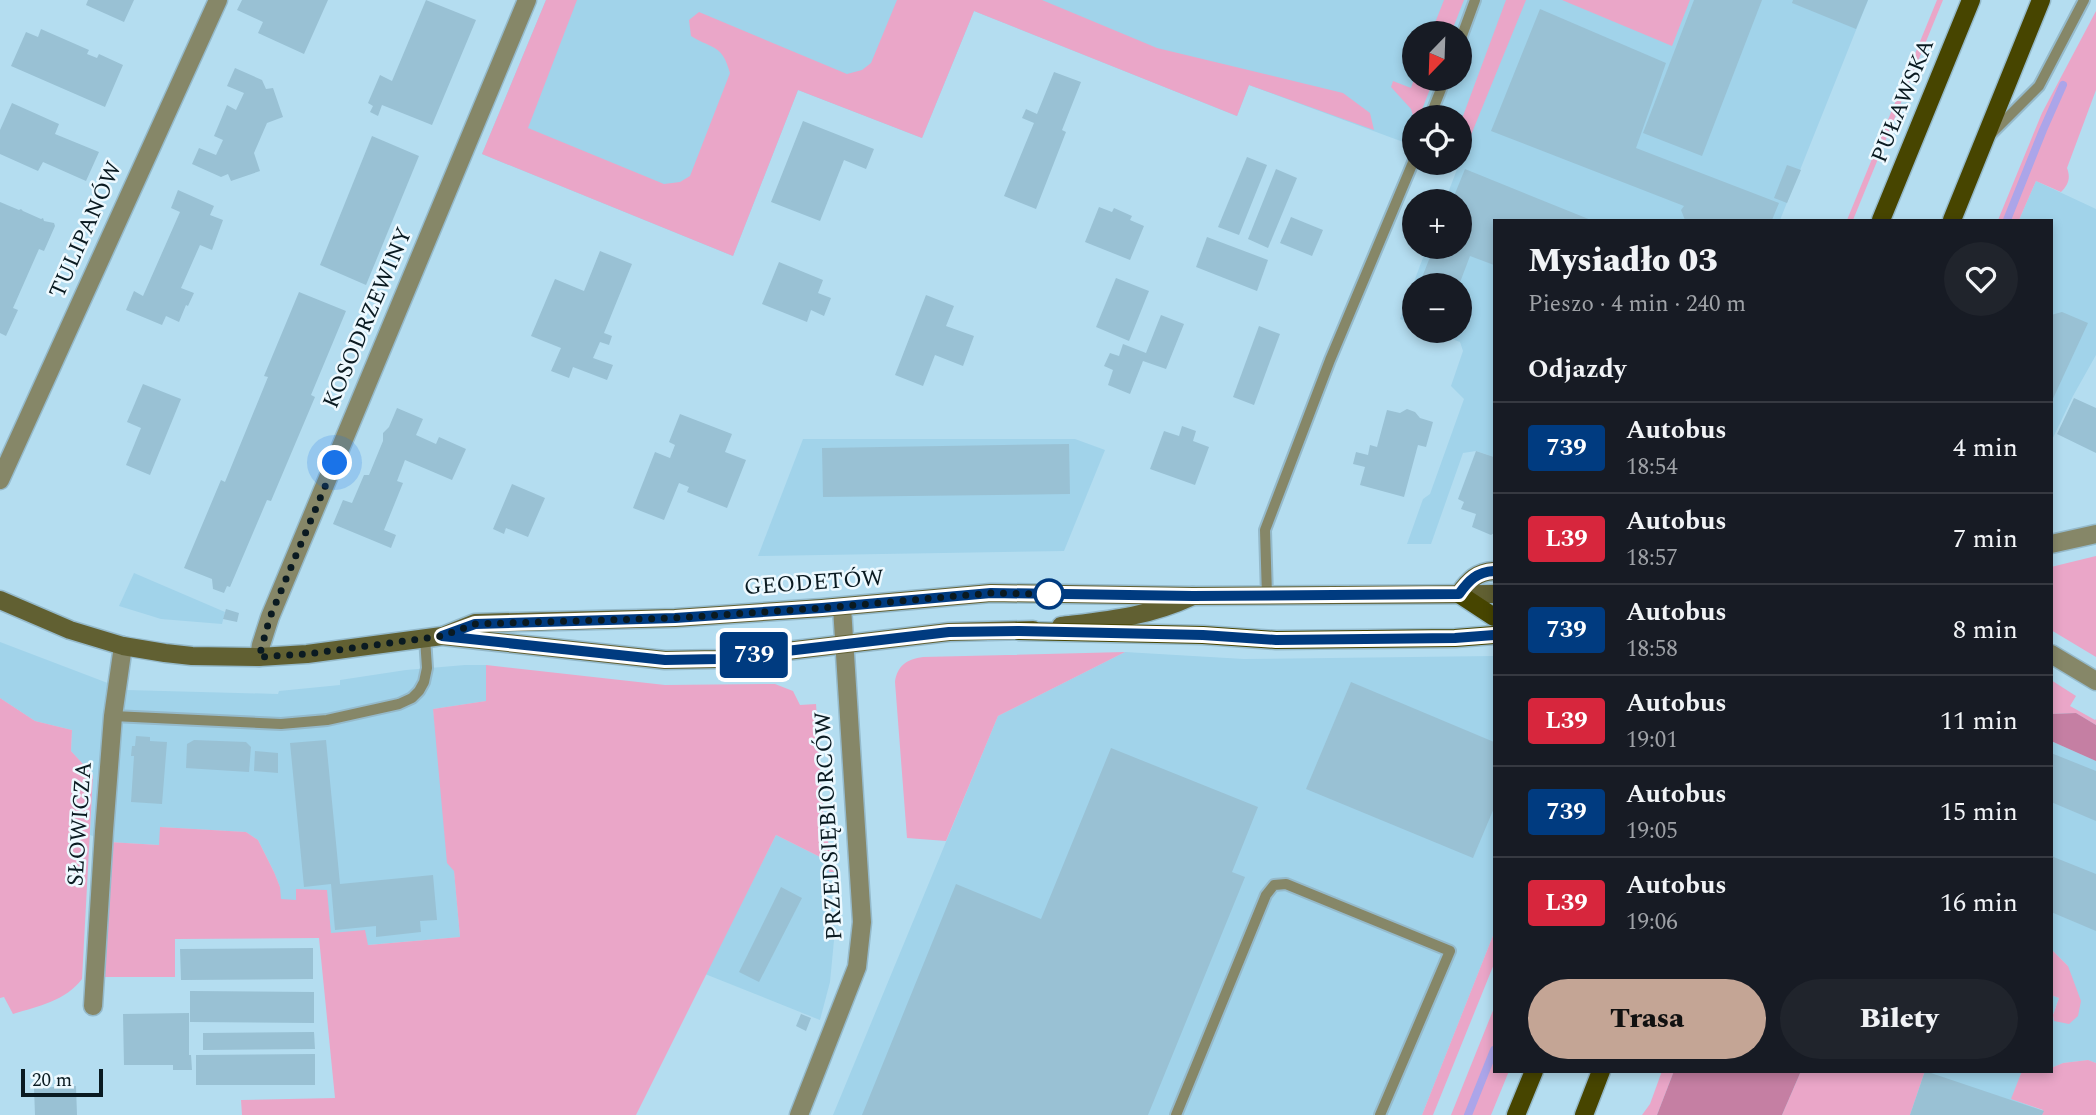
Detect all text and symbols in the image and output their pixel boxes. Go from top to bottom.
north arrow [1402,21,1472,91]
map controls [1402,21,1472,343]
street label: PUŁAWSKA [1862,34,1944,168]
button: locate [1402,105,1472,175]
street label: TULIPANÓW [40,156,132,304]
button: + [1402,189,1472,259]
street label: KOSODRZEWINY [314,222,422,414]
text: Mysiadło 03 [1528,236,1718,286]
button: heart [1944,242,2018,316]
button: − [1402,273,1472,343]
text: Pieszo · 4 min · 240 m [1528,287,1746,322]
text: Odjazdy [1528,349,1626,389]
text: Autobus [1626,410,1727,450]
text: 4 min [1953,428,2018,468]
text: 739 [1546,430,1587,466]
your location [317,445,352,480]
text: 18:54 [1626,450,1678,485]
text: Autobus [1626,501,1727,541]
text: 7 min [1953,519,2018,559]
text: L39 [1545,521,1588,557]
text: 18:57 [1626,541,1678,576]
street label: GEODETÓW [743,561,886,605]
unlabelled marker [1034,579,1064,609]
text: Autobus [1626,592,1727,632]
text: 8 min [1953,610,2018,650]
text: 739 [1546,612,1587,648]
line badge: 739 [714,632,794,678]
text: 18:58 [1626,632,1678,667]
text: 739 [734,637,774,673]
text: Autobus [1626,683,1727,723]
text: 11 min [1940,701,2018,741]
text: L39 [1545,703,1588,739]
street label: PRZEDSIĘBIORCÓW [806,710,852,941]
text: 19:01 [1626,723,1678,758]
street label: SŁOWICZA [58,760,102,888]
text: Autobus [1626,774,1727,814]
text: 15 min [1940,792,2018,832]
text: 739 [1546,794,1587,830]
text: 19:05 [1626,814,1678,849]
text: Autobus [1626,865,1727,905]
text: 16 min [1940,883,2018,923]
text: L39 [1545,885,1588,921]
text: 19:06 [1626,905,1678,940]
button: Trasa [1528,979,1766,1059]
button: Bilety [1780,979,2018,1059]
scale bar [21,1066,103,1098]
text: 20 m [32,1066,72,1095]

